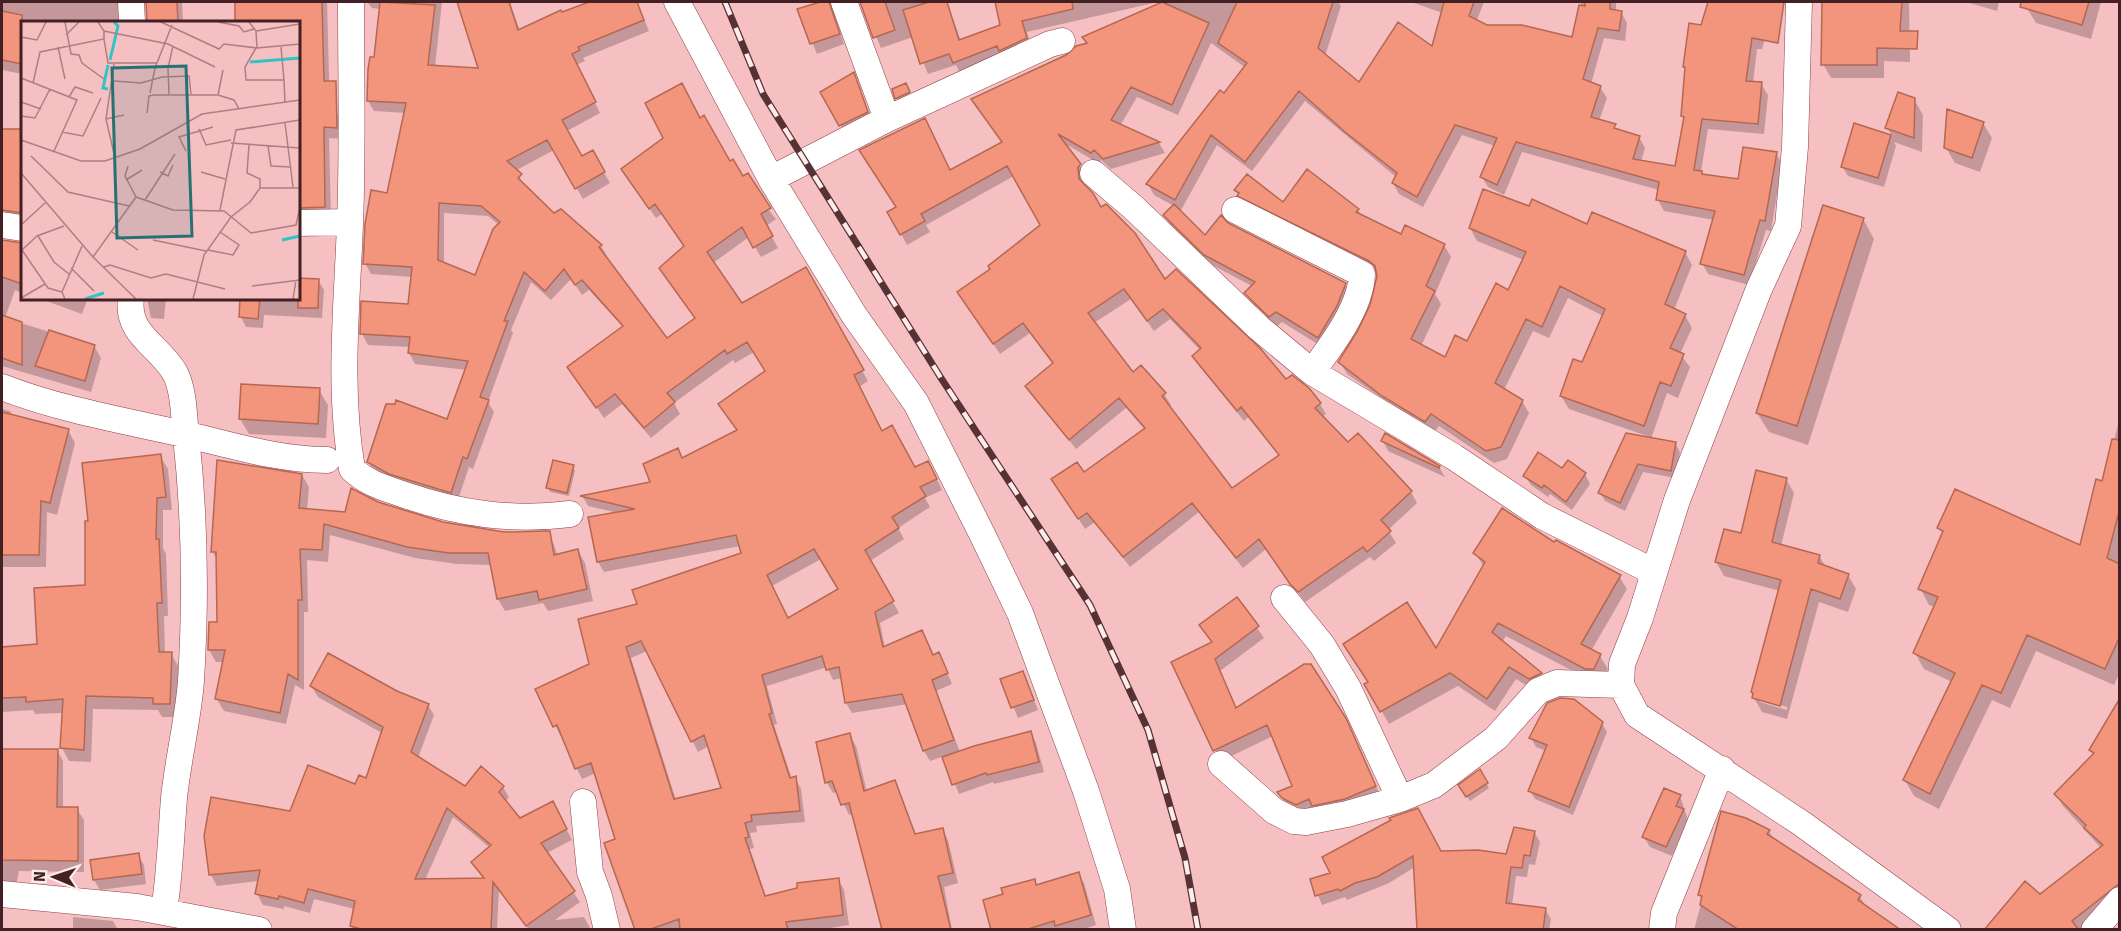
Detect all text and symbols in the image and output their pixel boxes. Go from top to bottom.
inset map [21,21,300,300]
north arrow [24,847,84,907]
text: N [30,871,49,882]

